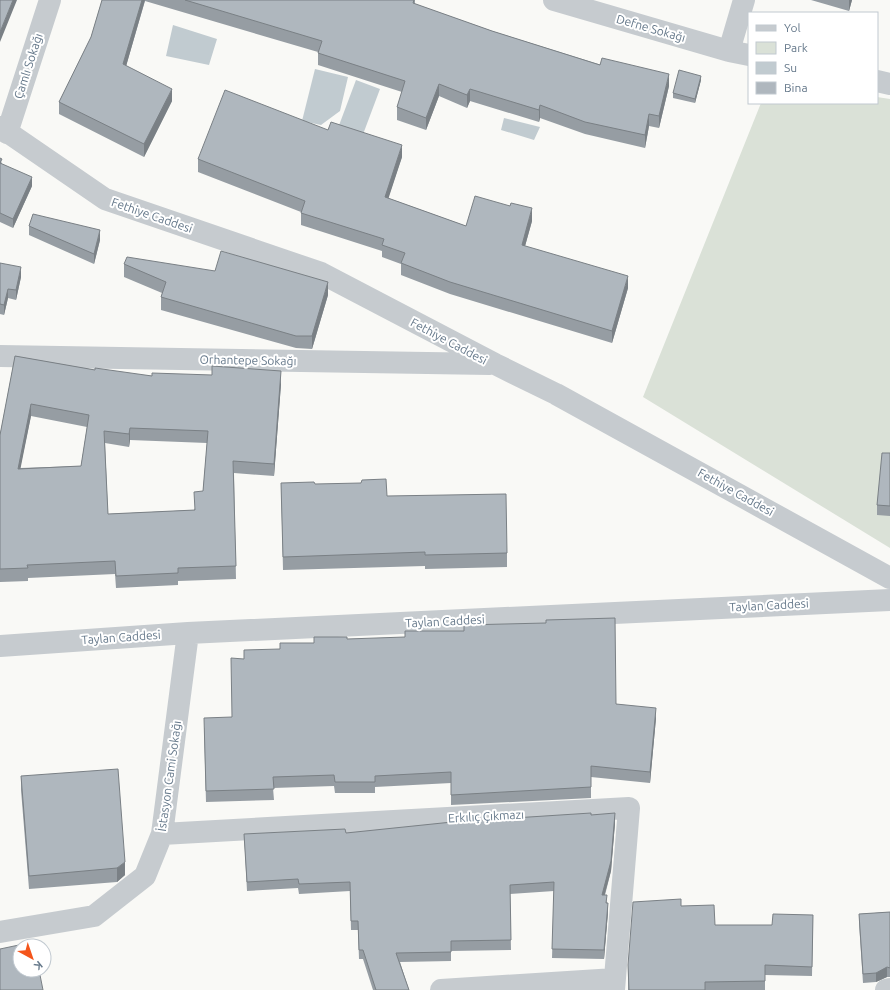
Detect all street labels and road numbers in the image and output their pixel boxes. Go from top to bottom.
street label: Defne Sokağı [615,12,687,44]
street label: Çamlı Sokağı [11,32,45,100]
street label: Fethiye Caddesi [110,195,194,235]
street label: Fethiye Caddesi [408,315,490,367]
street label: Orhantepe Sokağı [200,353,296,367]
street label: Fethiye Caddesi [696,466,776,518]
street label: Taylan Caddesi [729,596,809,614]
street label: Taylan Caddesi [405,612,485,630]
street label: Taylan Caddesi [81,628,161,646]
street label: İstasyon Cami Sokağı [155,720,183,832]
street label: Erkılıç Çıkmazı [448,808,524,824]

